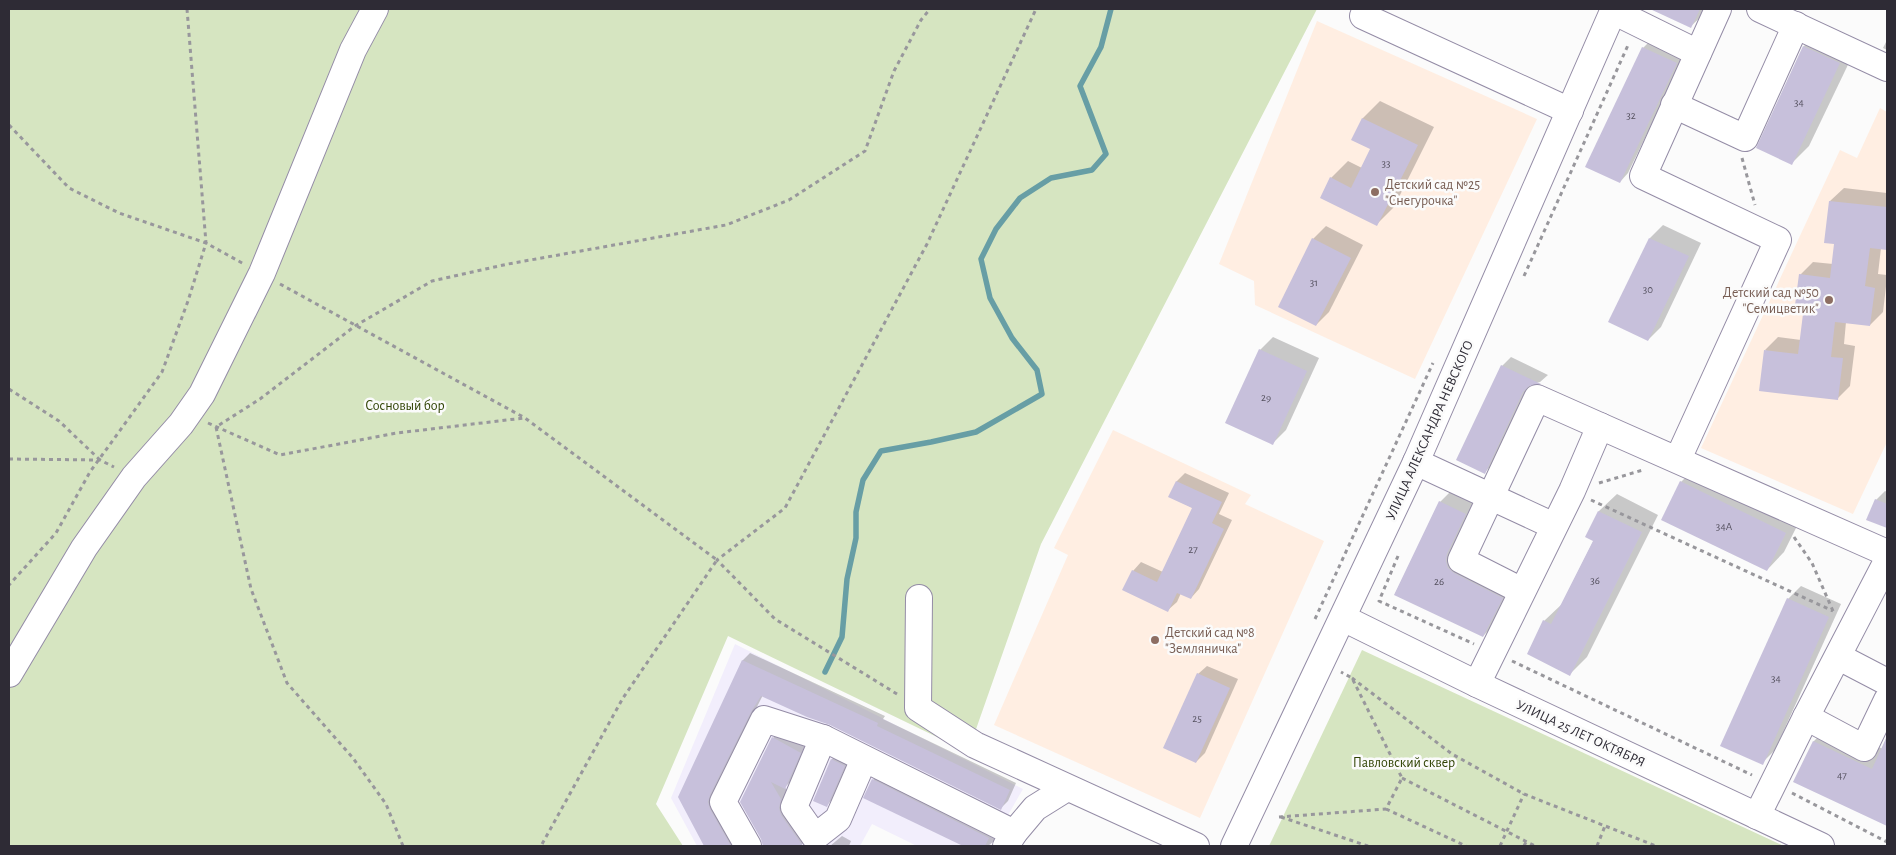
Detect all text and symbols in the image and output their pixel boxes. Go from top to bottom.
house number: 34 [1794,97,1804,108]
house number: 32 [1626,110,1636,121]
house number: 33 [1381,158,1391,169]
place label: Детский сад №25 "Снегурочка" [1385,178,1480,208]
marker: Детский сад №25 "Снегурочка" [1369,186,1381,198]
house number: 31 [1310,277,1318,288]
house number: 30 [1643,284,1653,295]
place label: Детский сад №50 "Семицветик" [1723,286,1819,316]
marker: Детский сад №50 "Семицветик" [1823,294,1835,306]
street label: УЛИЦА АЛЕКСАНДРА НЕВСКОГО [1384,338,1476,523]
house number: 29 [1261,392,1271,403]
park label: Сосновый бор [365,399,445,413]
house number: 34А [1716,521,1733,532]
house number: 27 [1188,544,1198,555]
house number: 36 [1590,575,1600,586]
house number: 26 [1434,576,1444,587]
place label: Детский сад №8 "Земляничка" [1165,626,1255,656]
marker: Детский сад №8 "Земляничка" [1149,634,1161,646]
house number: 34 [1771,673,1781,684]
street label: УЛИЦА 25 ЛЕТ ОКТЯБРЯ [1514,698,1647,770]
house number: 25 [1192,713,1202,724]
park label: Павловский сквер [1353,756,1455,770]
house number: 47 [1837,770,1847,781]

